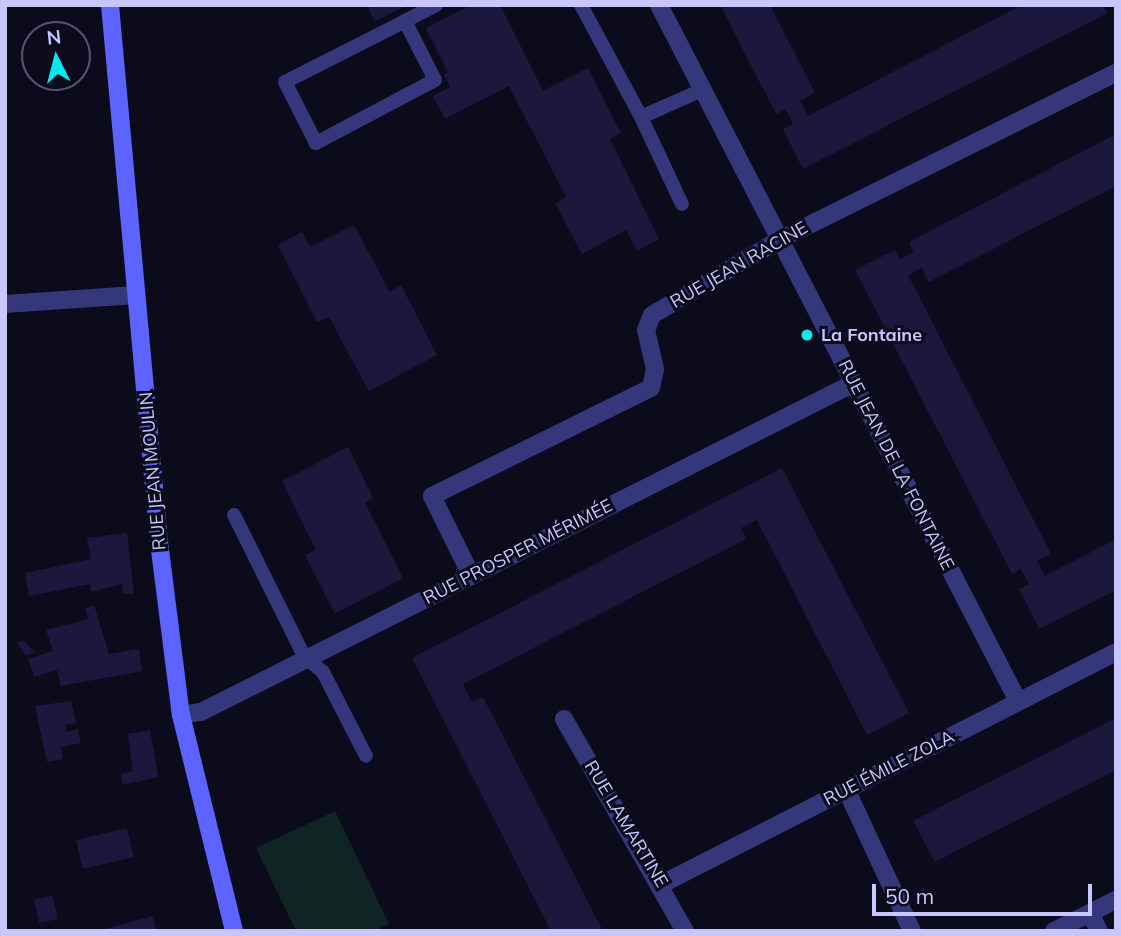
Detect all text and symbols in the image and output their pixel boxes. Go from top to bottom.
north arrow [21,21,91,91]
text: N [46,24,62,50]
street label: RUE JEAN RACINE [667,217,811,313]
place label: La Fontaine [821,324,922,346]
marker: La Fontaine [799,327,815,343]
street label: RUE JEAN DE LA FONTAINE [833,356,959,574]
street label: RUE JEAN MOULIN [135,391,171,551]
street label: RUE PROSPER MÉRIMÉE [420,495,616,609]
street label: RUE ÉMILE ZOLA [820,726,958,810]
street label: RUE LAMARTINE [580,757,672,891]
scale bar [876,870,1096,914]
text: 50 m [885,883,934,909]

